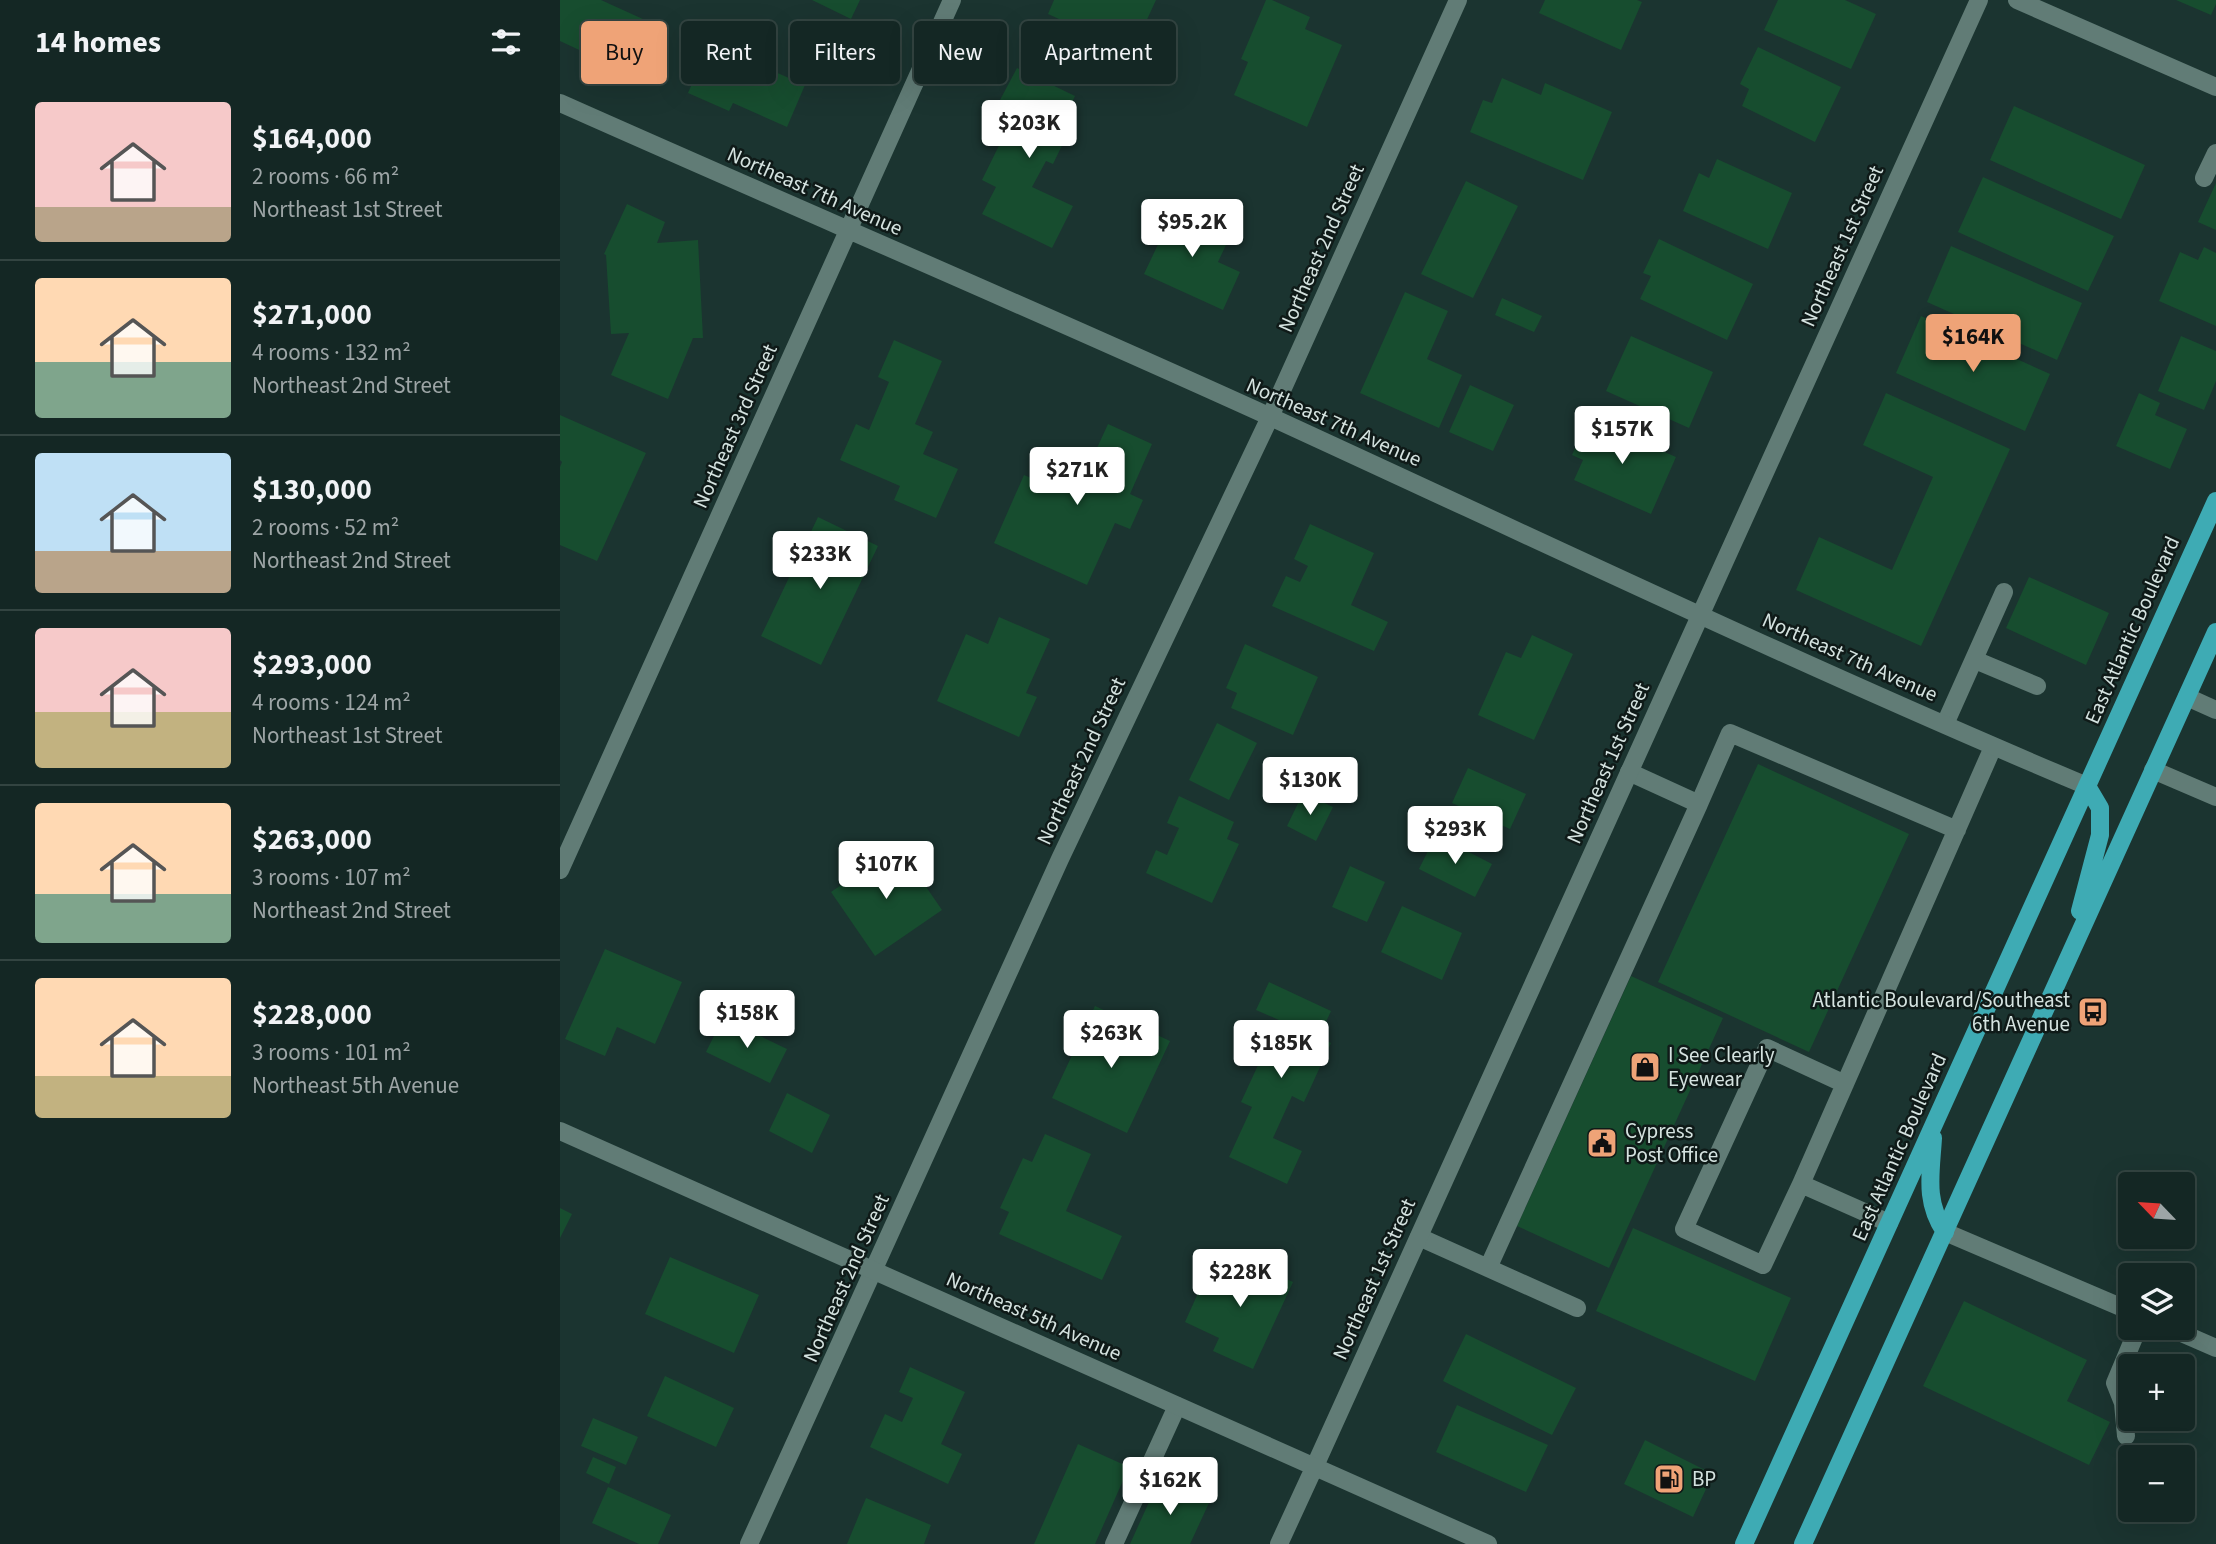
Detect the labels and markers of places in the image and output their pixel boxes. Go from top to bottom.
pin: $203K [980,100,1078,160]
pin: $95.2K [1135,200,1249,259]
pin: $164K [1924,314,2022,374]
pin: $157K [1573,406,1671,466]
pin: $271K [1028,448,1126,507]
pin: $233K [771,532,869,591]
pin: $130K [1261,758,1359,817]
pin: $293K [1406,806,1504,866]
pin: $107K [837,842,935,901]
place label: Atlantic Boulevard/Southeast 6th Avenue [1813,985,2070,1039]
pin: $158K [698,990,796,1050]
bus stop icon: Atlantic Boulevard/Southeast 6th Avenue [2076,995,2110,1029]
pin: $263K [1062,1010,1160,1070]
pin: $185K [1232,1020,1330,1080]
place label: I See Clearly Eyewear [1668,1040,1775,1094]
shop icon: I See Clearly Eyewear [1628,1050,1662,1084]
place label: Cypress Post Office [1625,1116,1718,1170]
public building icon: Cypress Post Office [1585,1126,1619,1160]
pin: $228K [1191,1250,1289,1309]
pin: $162K [1121,1458,1219,1517]
fuel station icon: BP [1652,1462,1686,1496]
place label: BP [1692,1464,1716,1494]

